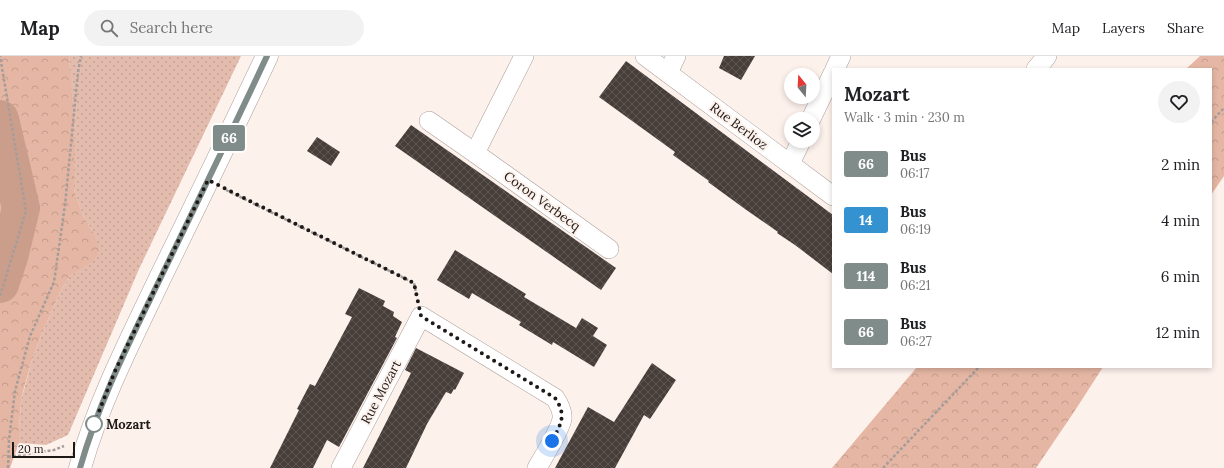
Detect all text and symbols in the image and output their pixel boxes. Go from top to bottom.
search box [84,10,364,46]
text: Map [20,16,60,40]
icon: search [98,17,120,39]
text: Search here [130,18,213,37]
text: Map [1052,19,1080,37]
text: Layers [1102,19,1145,37]
text: Share [1167,19,1204,37]
north arrow [784,68,820,104]
map controls [784,68,820,148]
button: heart [1158,81,1200,123]
text: Mozart [844,82,909,106]
street label: Rue Berlioz [707,99,772,154]
text: Walk · 3 min · 230 m [844,109,965,126]
button: layers [784,112,820,148]
line badge: 66 [211,125,247,151]
text: 66 [221,129,237,147]
text: Bus [900,146,926,165]
text: 66 [858,155,874,173]
text: 2 min [1161,155,1200,174]
text: 06:17 [900,165,930,182]
street label: Coron Verbecq [500,167,584,235]
text: Bus [900,202,926,221]
text: 14 [859,211,873,229]
text: 4 min [1161,211,1200,230]
text: 06:19 [900,221,931,238]
text: Bus [900,258,926,277]
text: 114 [856,267,876,285]
text: 6 min [1161,267,1200,286]
text: 06:21 [900,277,931,294]
text: Bus [900,314,926,333]
text: 66 [858,323,874,341]
text: 12 min [1156,323,1200,342]
text: 06:27 [900,333,932,350]
street label: Rue Mozart [357,357,405,427]
marker: Mozart [85,415,103,433]
place label: Mozart [106,416,151,433]
your location [542,431,562,451]
scale bar [12,440,75,459]
text: 20 m [18,442,43,456]

